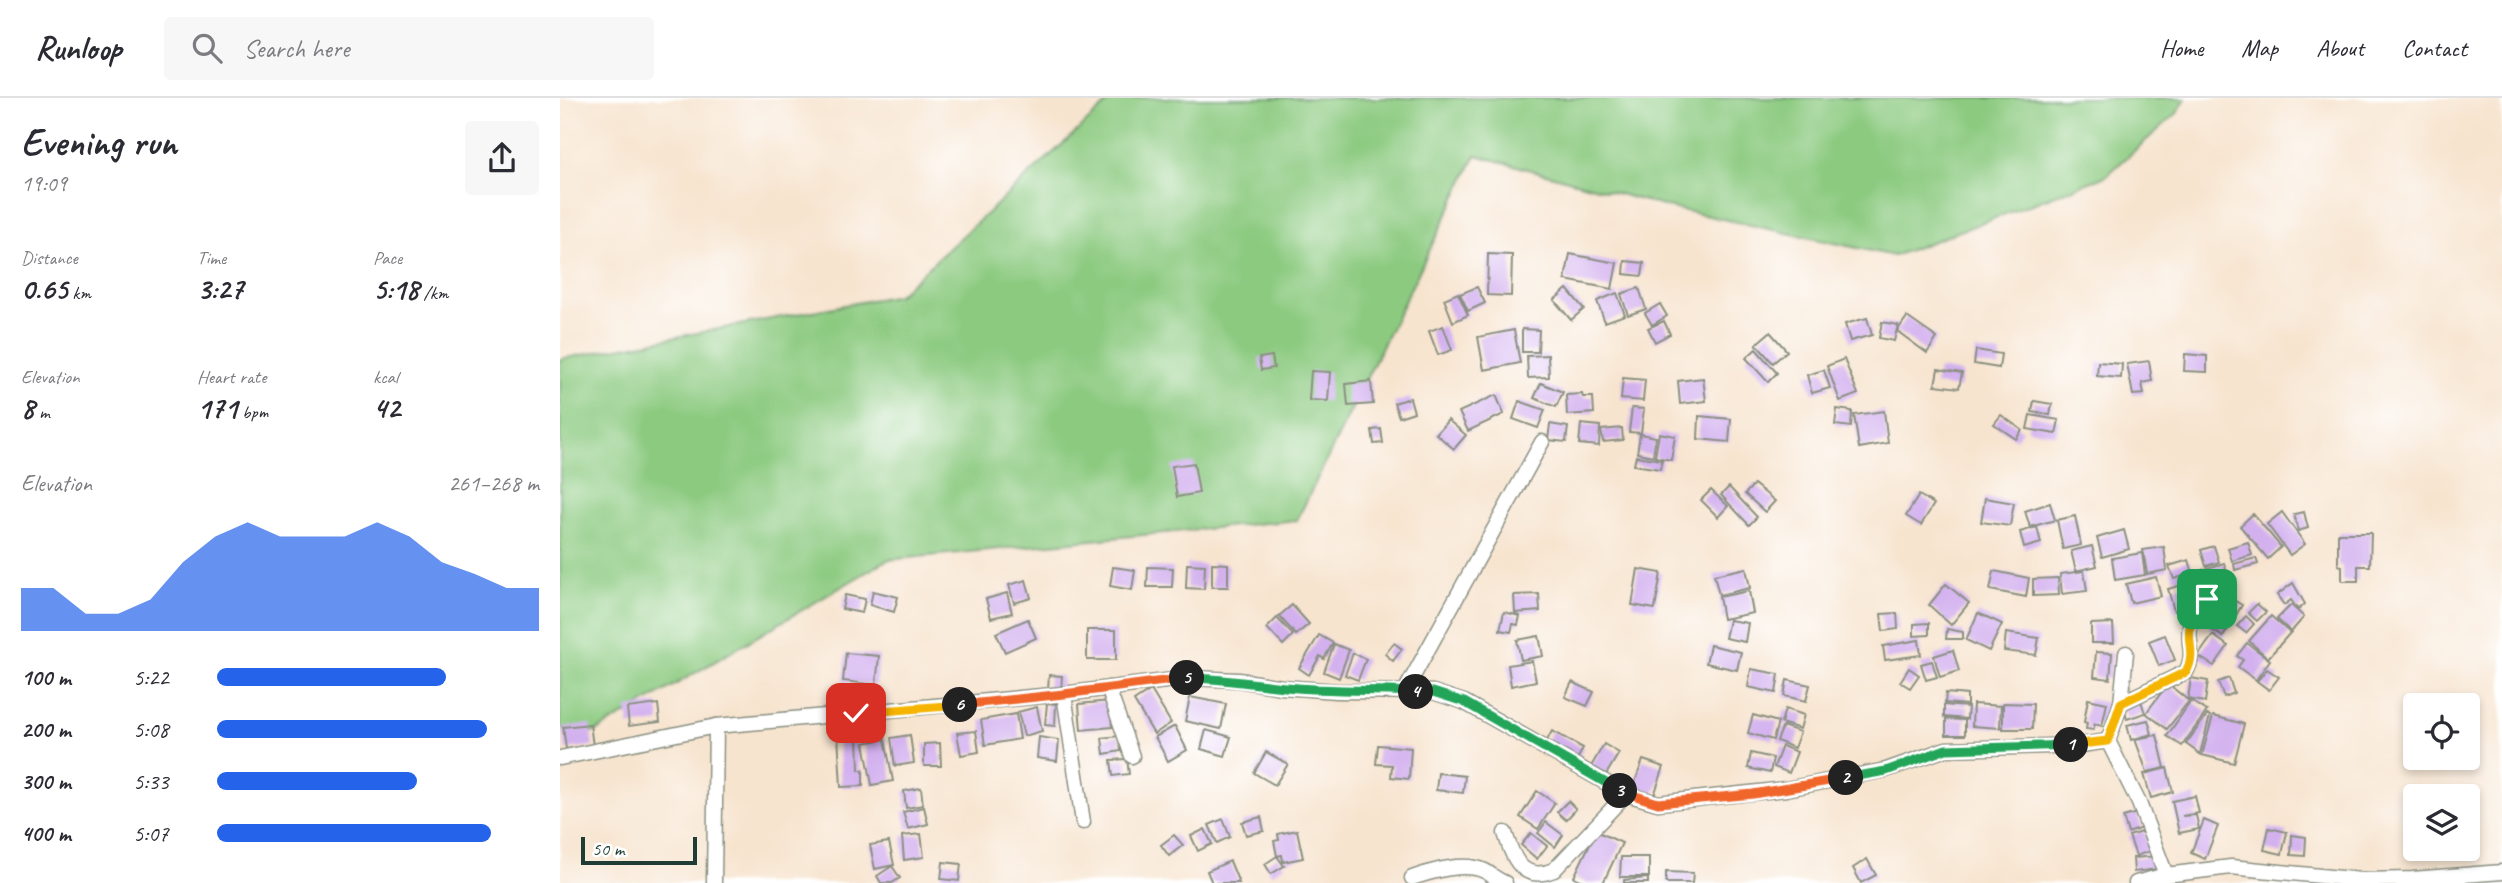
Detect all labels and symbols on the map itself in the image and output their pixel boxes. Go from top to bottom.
pin [2177,569,2237,629]
pin: 5 [1170,660,1204,696]
pin: 4 [1398,674,1434,710]
pin [826,683,886,743]
pin: 6 [942,688,978,722]
pin: 1 [2054,728,2088,762]
pin: 2 [1828,760,1864,796]
pin: 3 [1602,774,1638,808]
scale bar [581,834,696,866]

